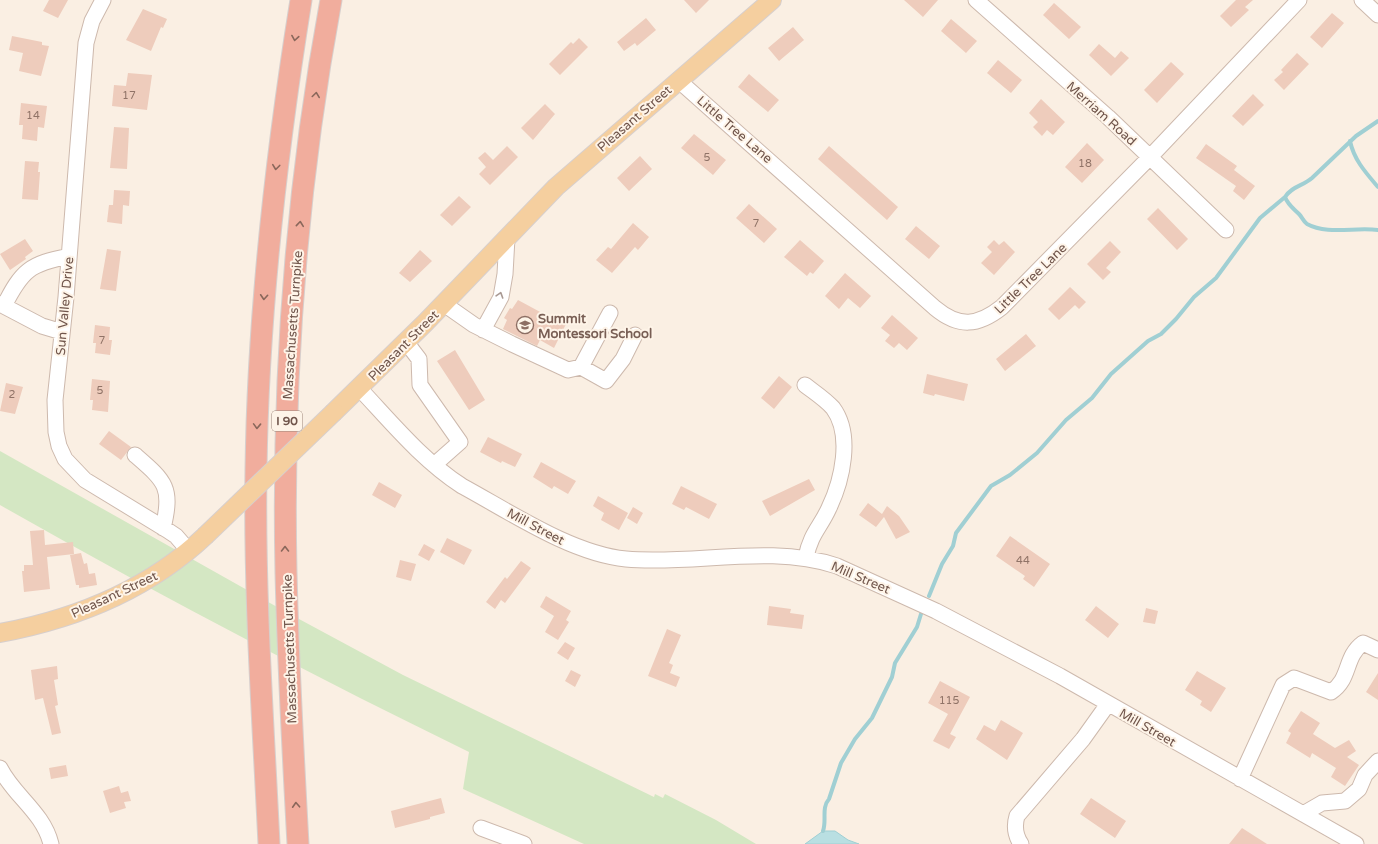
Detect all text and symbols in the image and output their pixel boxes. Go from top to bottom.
one-way arrow [291,35,300,42]
street label: Merriam Road [1063,78,1139,149]
street label: Pleasant Street [594,82,675,155]
house number: 17 [122,89,136,102]
one-way arrow [311,92,319,98]
street label: Little Tree Lane [693,93,775,167]
house number: 14 [26,109,40,122]
house number: 5 [704,151,711,164]
house number: 18 [1078,157,1092,170]
one-way arrow [272,164,281,170]
house number: 7 [753,217,760,230]
one-way arrow [295,221,304,227]
street label: Little Tree Lane [991,240,1070,317]
street label: Massachusetts Turnpike [280,250,306,400]
street label: Sun Valley Drive [53,256,77,356]
one-way arrow [496,291,504,298]
one-way arrow [259,294,268,300]
street label: Pleasant Street [365,307,442,384]
place label: Summit Montessori School [538,311,652,342]
school or university icon: Summit Montessori School [515,315,535,335]
house number: 7 [99,334,106,347]
house number: 5 [97,384,104,397]
house number: 2 [9,388,16,401]
road number: I 90 [272,411,302,431]
one-way arrow [253,423,261,429]
street label: Mill Street [504,505,567,549]
one-way arrow [281,546,290,552]
house number: 44 [1016,554,1030,567]
street label: Mill Street [829,558,893,598]
street label: Pleasant Street [69,568,160,622]
street label: Massachusetts Turnpike [279,574,301,724]
house number: 115 [939,694,959,707]
street label: Mill Street [1116,705,1179,750]
one-way arrow [292,802,300,808]

